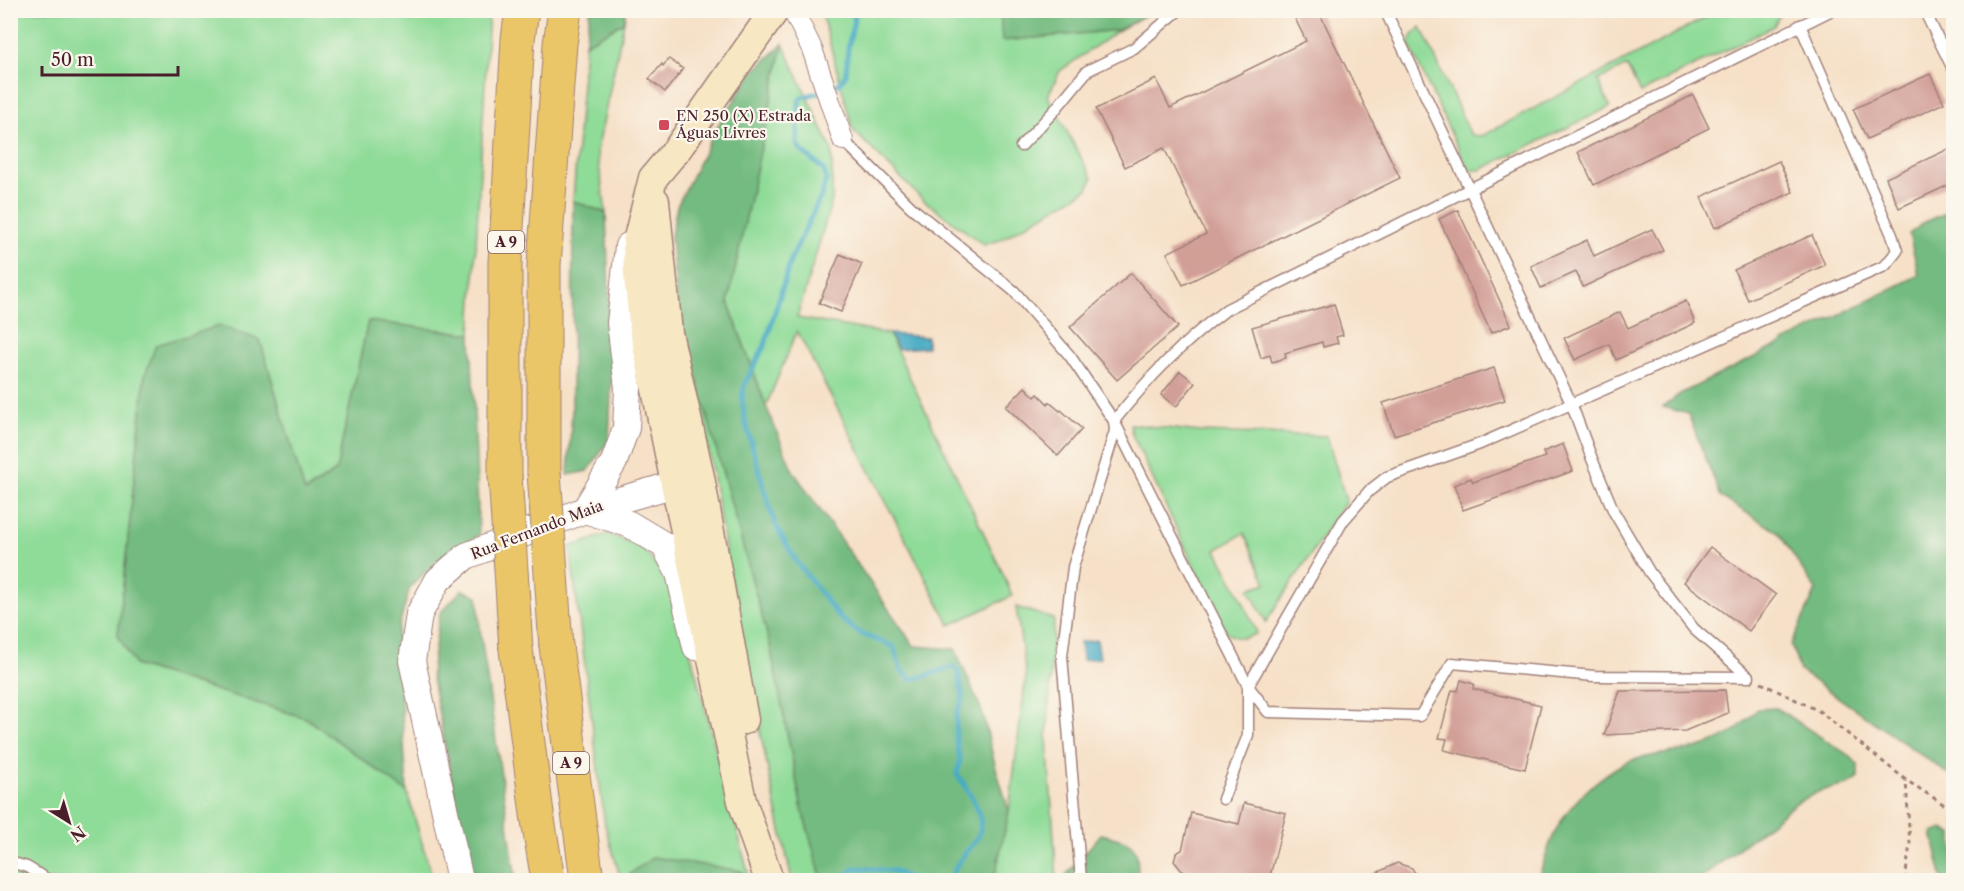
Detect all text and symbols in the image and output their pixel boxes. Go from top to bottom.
scale bar [42,39,178,77]
text: 50 m [51,49,94,71]
place label: EN 250 (X) Estrada Águas Livres [675,106,811,142]
marker: EN 250 (X) Estrada Águas Livres [657,118,671,132]
road number: A 9 [488,231,524,253]
street label: Rua Fernando Maia [468,496,606,564]
road number: A 9 [553,752,589,774]
north arrow [39,792,99,852]
text: N [66,822,90,846]

